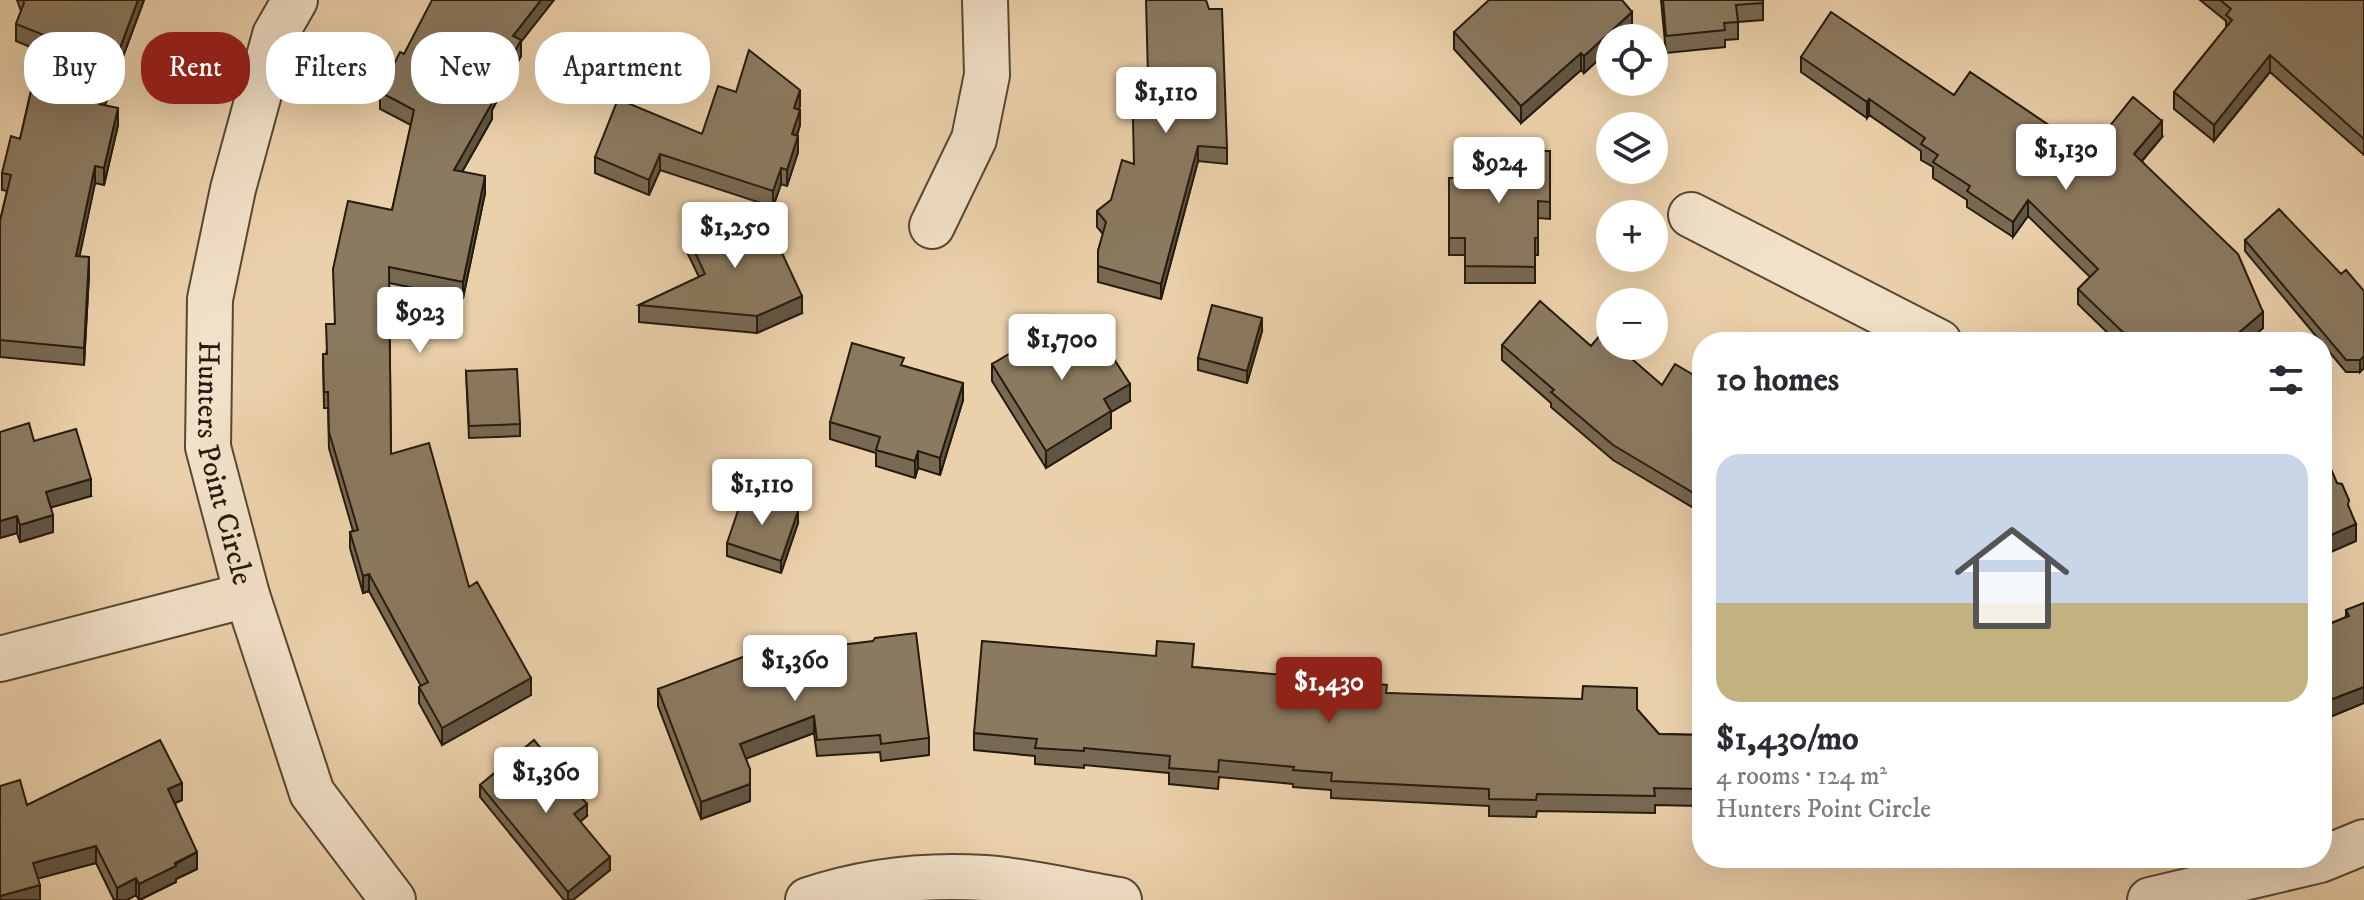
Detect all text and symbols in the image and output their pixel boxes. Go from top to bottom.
map controls [1596,24,1668,360]
button: locate [1596,24,1668,96]
chip: Buy [24,32,125,104]
chip: Rent [141,32,250,104]
chip: Filters [266,32,395,104]
chip: New [411,32,519,104]
chip: Apartment [535,32,710,104]
pin: $1,110 [1101,67,1231,135]
text: $1,110 [1134,76,1198,109]
button: layers [1596,112,1668,184]
pin: $1,130 [2001,124,2131,192]
text: $1,130 [2034,133,2098,166]
pin: $924 [1452,137,1546,205]
text: $924 [1472,146,1526,179]
button: + [1596,200,1668,272]
pin: $1,250 [670,202,800,270]
text: $1,250 [700,211,770,244]
pin: $923 [373,287,467,355]
button: − [1596,288,1668,360]
text: $923 [395,296,445,329]
pin: $1,700 [997,314,1127,382]
text: $1,700 [1027,323,1097,356]
street label: Hunters Point Circle [188,340,261,589]
icon: filters [2264,358,2308,402]
text: 10 homes [1716,359,1839,401]
pin: $1,110 [697,459,827,527]
text: $1,110 [730,468,794,501]
icon: home [1940,506,2084,650]
pin: $1,360 [730,635,860,703]
text: $1,360 [761,644,829,677]
pin: $1,430 [1264,657,1394,725]
text: $1,430 [1294,666,1364,699]
text: $1,430/mo [1716,718,1859,760]
pin: $1,360 [481,747,611,815]
text: $1,360 [512,756,580,789]
text: 4 rooms · 124 m² [1716,760,1887,793]
text: Hunters Point Circle [1716,793,1931,826]

